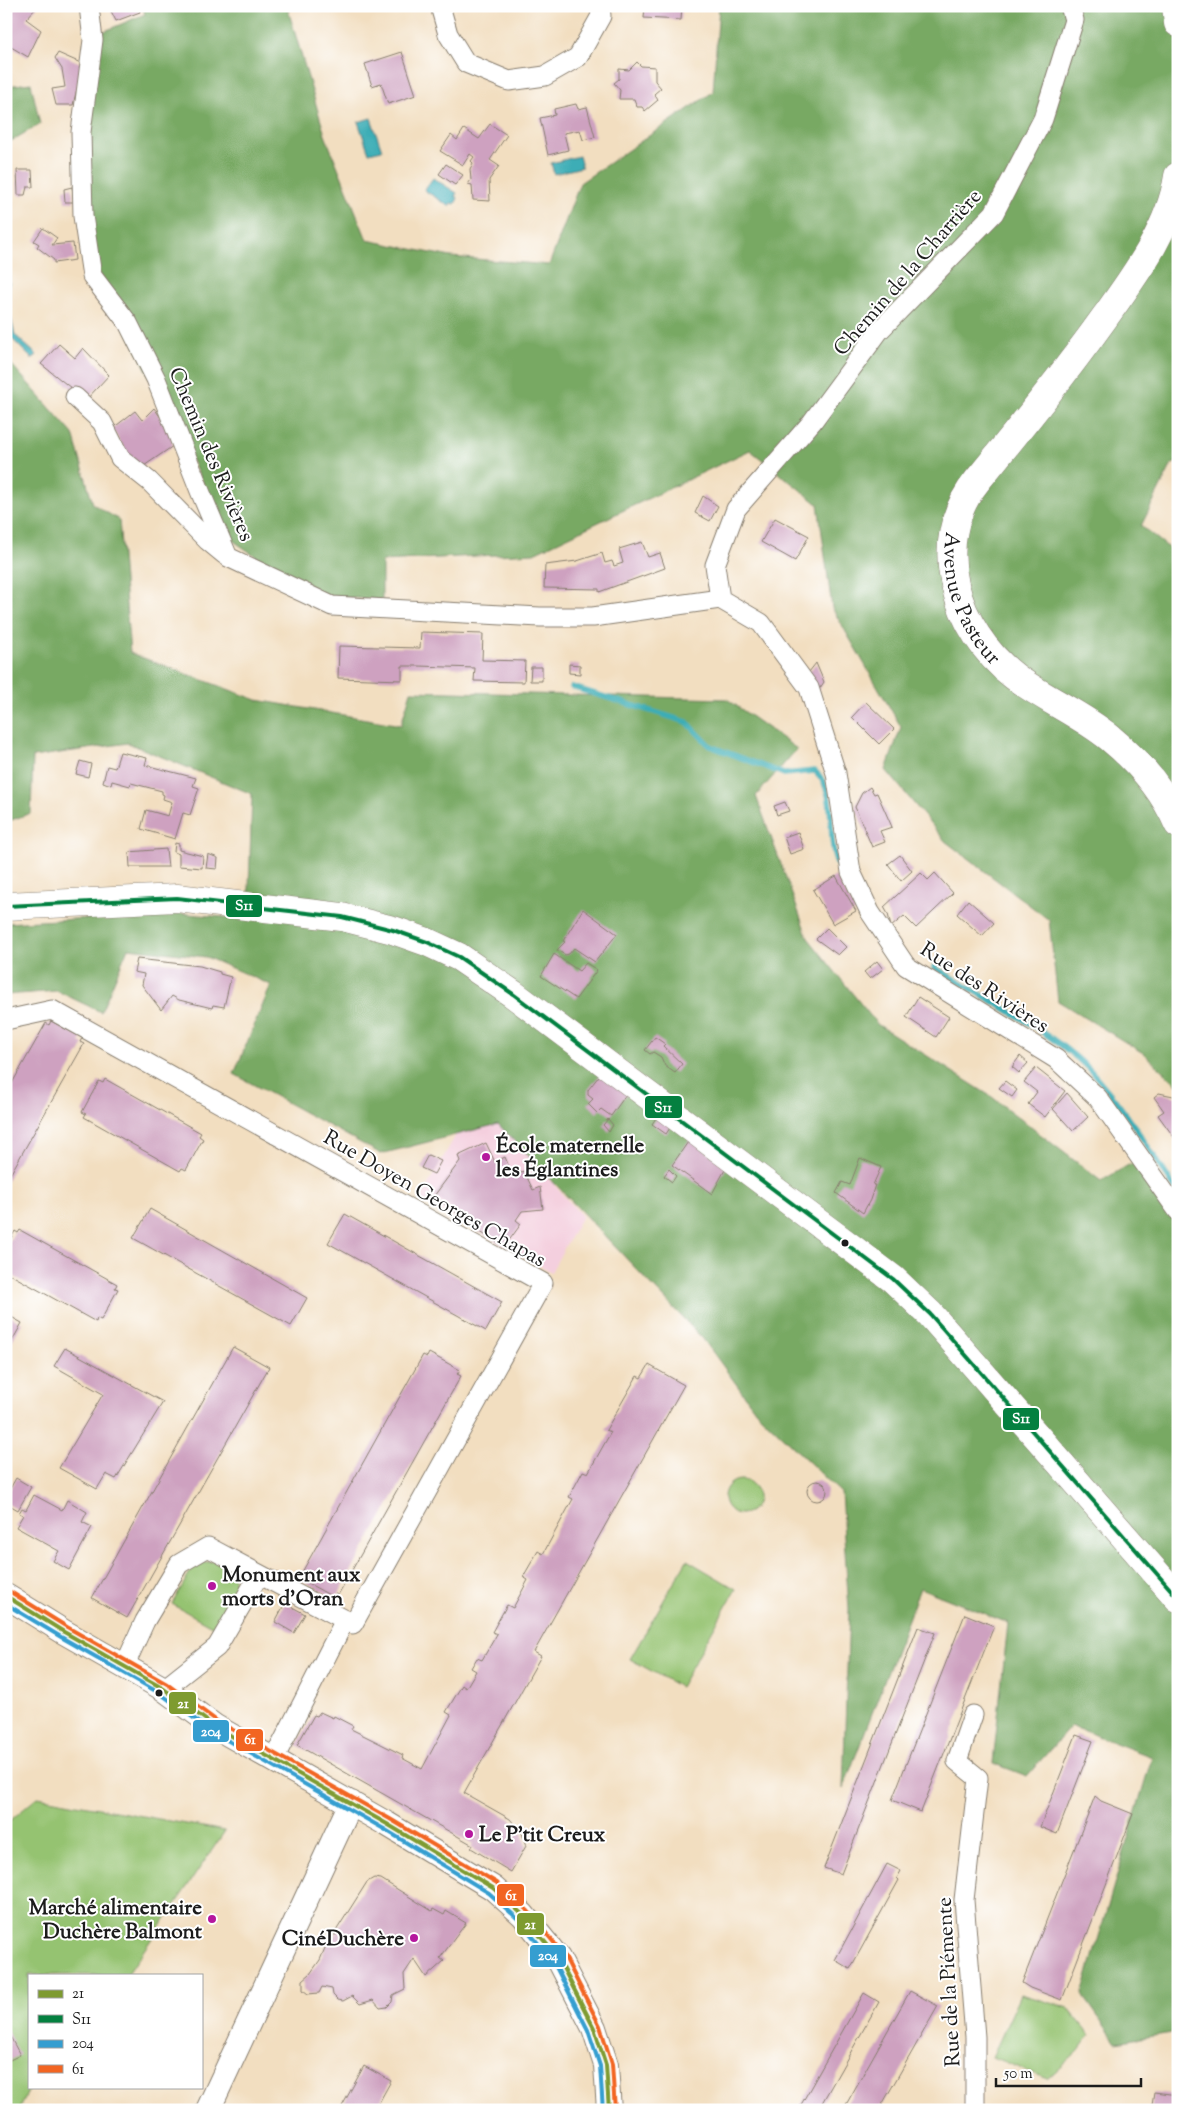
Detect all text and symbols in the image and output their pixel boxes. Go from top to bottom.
street label: Chemin de la Charrière [827,183,990,363]
street label: Chemin des Rivières [160,363,260,547]
street label: Avenue Pasteur [934,530,1007,673]
line badge: S11 [225,894,263,918]
text: S11 [235,897,253,917]
street label: Rue des Rivières [913,936,1054,1042]
line badge: S11 [644,1095,683,1119]
text: S11 [654,1099,672,1119]
street label: Rue Doyen Georges Chapas [317,1124,551,1276]
place label: École maternelle les Églantines [496,1132,645,1186]
marker: École maternelle les Églantines [480,1151,492,1163]
unlabelled marker [840,1238,850,1248]
line badge: S11 [1002,1407,1040,1431]
text: S11 [1012,1410,1030,1430]
place label: Monument aux morts d'Oran [222,1561,361,1615]
marker: Monument aux morts d'Oran [206,1580,218,1592]
unlabelled marker [154,1688,164,1698]
line badge: 21 [168,1691,197,1715]
text: 21 [177,1695,189,1715]
line badge: 204 [192,1719,230,1743]
text: 204 [201,1723,221,1743]
line badge: 61 [235,1728,264,1752]
text: 61 [244,1731,256,1751]
place label: Le P'tit Creux [479,1821,606,1851]
marker: Le P'tit Creux [463,1828,475,1840]
line badge: 61 [496,1883,525,1907]
text: 61 [505,1887,517,1907]
place label: Marché alimentaire Duchère Balmont [29,1894,203,1948]
street label: Rue de la Piémente [931,1896,969,2068]
line badge: 21 [516,1912,545,1936]
marker: Marché alimentaire Duchère Balmont [206,1913,218,1925]
text: 21 [524,1916,536,1936]
place label: CinéDuchère [282,1925,404,1955]
marker: CinéDuchère [408,1932,420,1944]
line badge: 204 [529,1944,567,1968]
text: 204 [538,1947,558,1967]
legend [28,1974,202,2088]
text: 21 [72,1984,84,2005]
text: S11 [72,2010,91,2031]
text: 204 [72,2034,94,2055]
scale bar [996,2056,1142,2088]
text: 61 [72,2060,84,2081]
text: 50 m [1003,2064,1033,2085]

